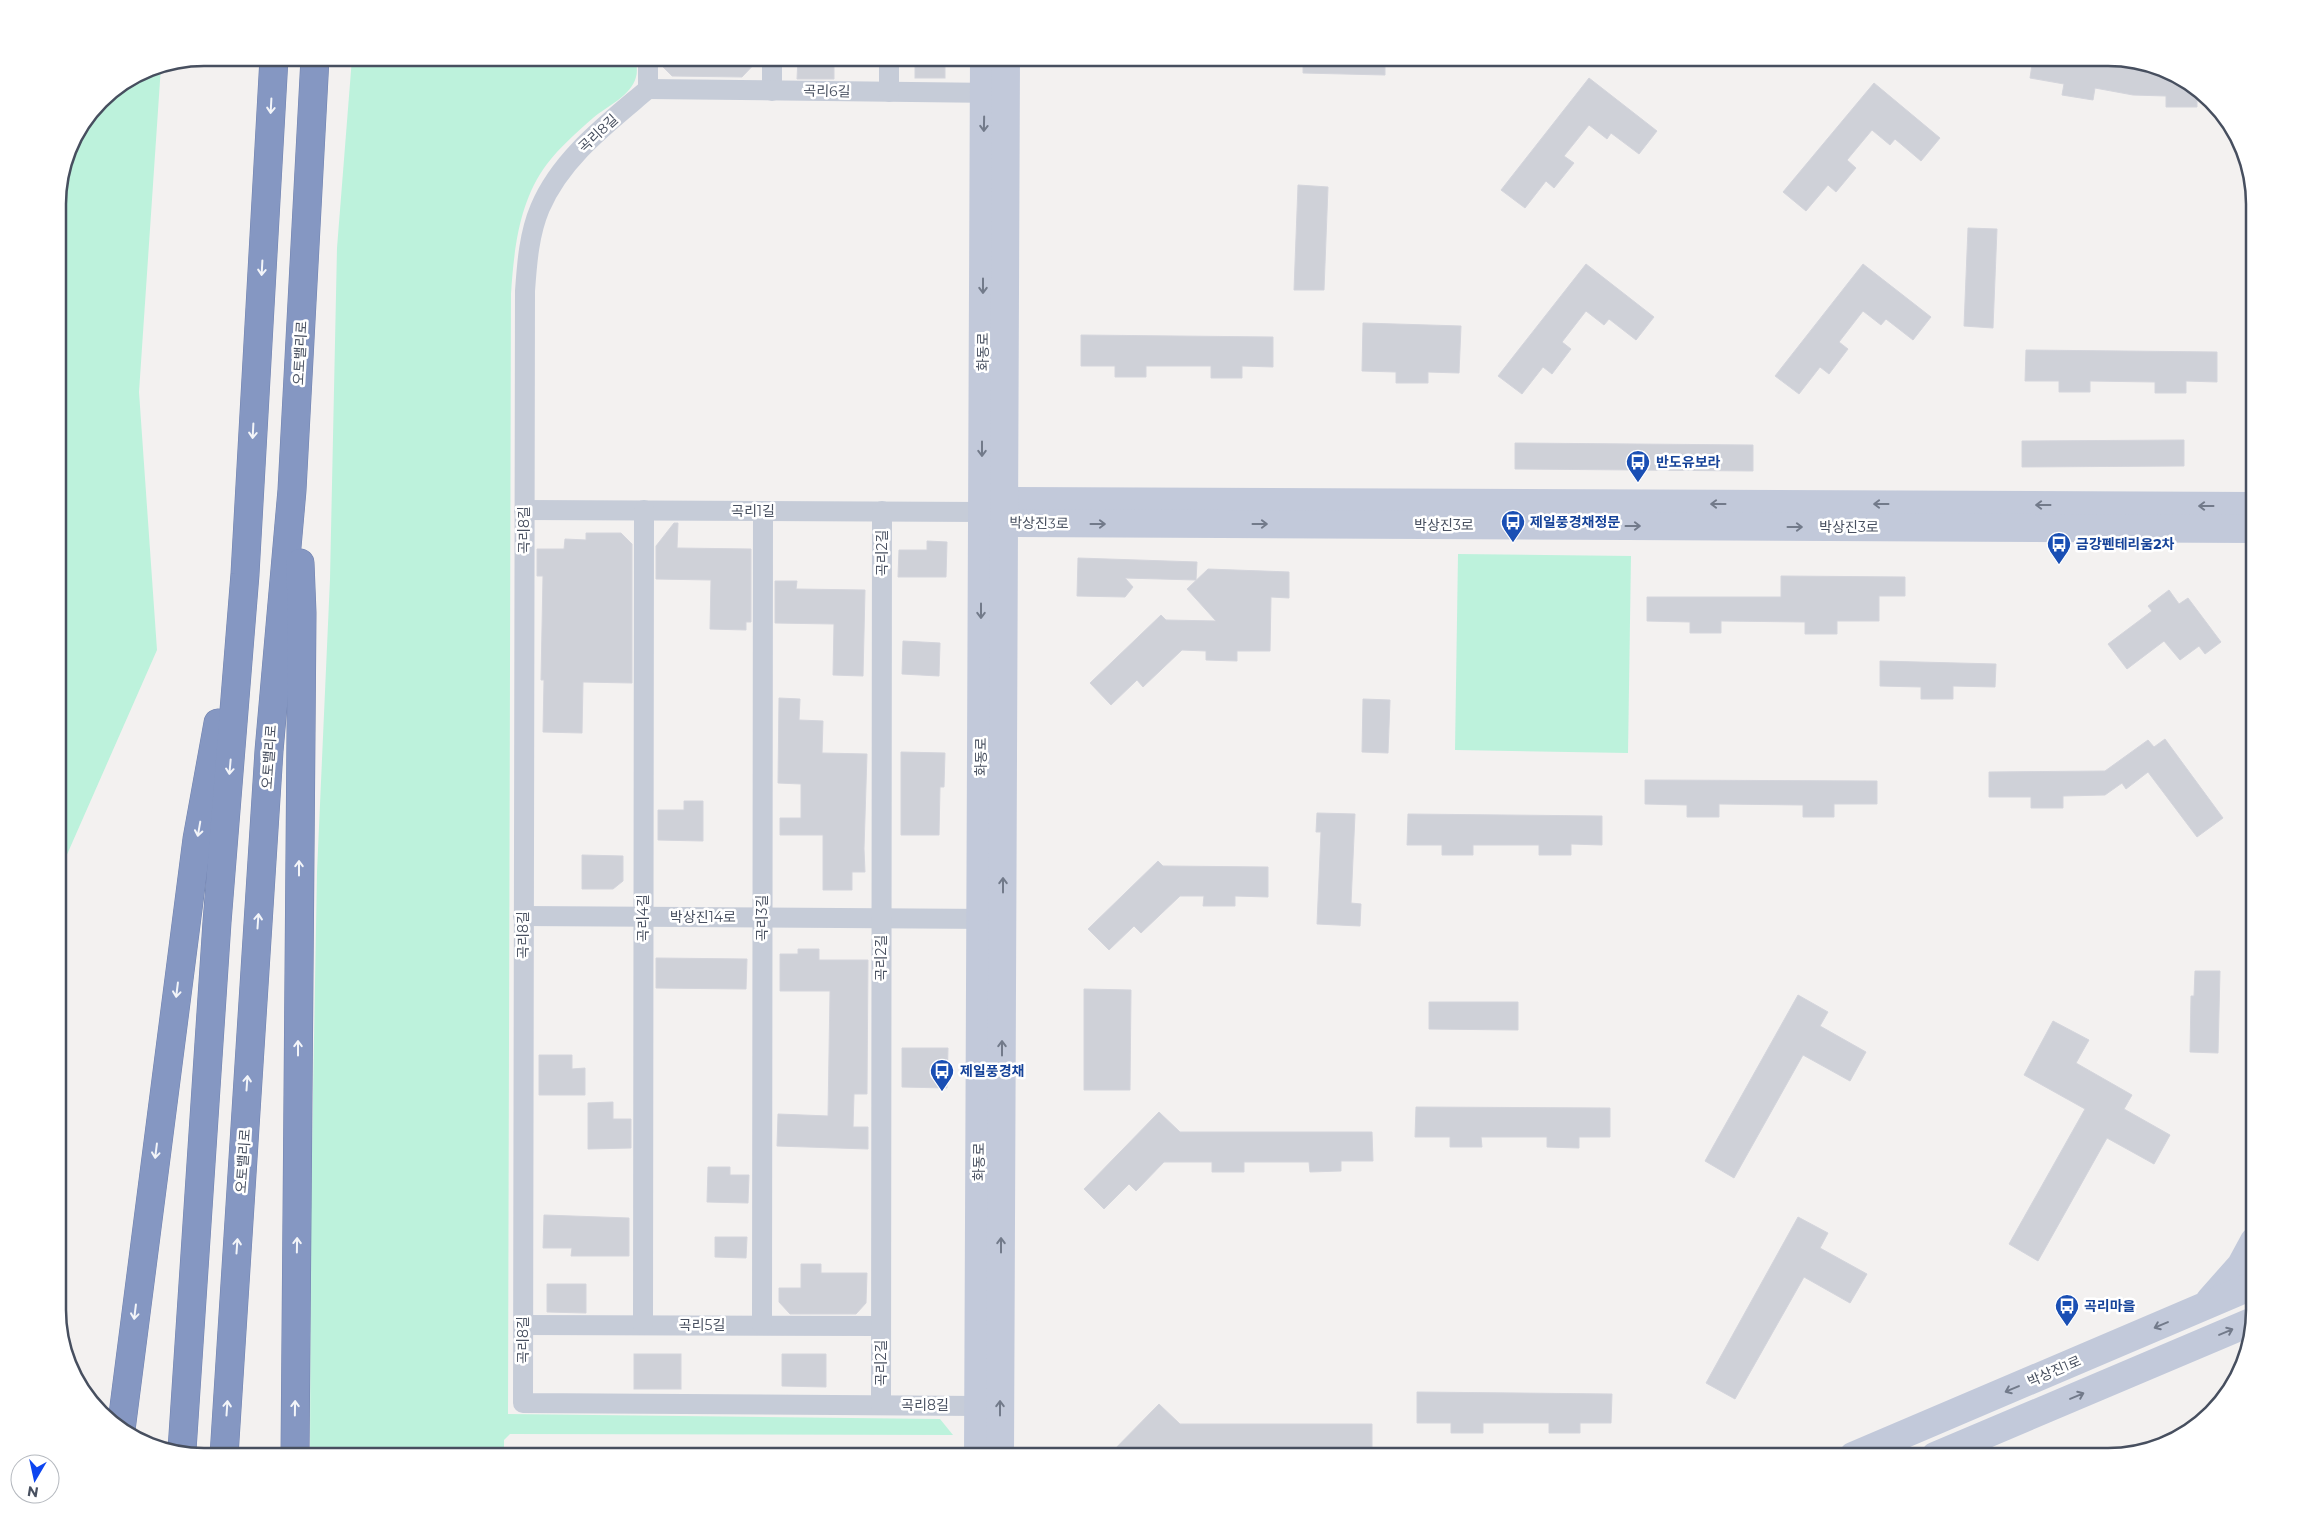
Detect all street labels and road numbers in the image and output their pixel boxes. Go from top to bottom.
street label: 곡리6길 [803,82,851,100]
street label: 곡리8길 [574,110,622,156]
street label: 오토밸리로 [289,320,311,386]
street label: 화동로 [974,333,992,371]
street label: 곡리1길 [731,502,775,520]
street label: 곡리8길 [515,506,533,554]
street label: 박상진3로 [1009,513,1069,533]
street label: 박상진3로 [1414,516,1474,534]
street label: 박상진3로 [1819,518,1879,536]
street label: 곡리2길 [873,530,891,576]
street label: 오토밸리로 [258,724,280,790]
street label: 화동로 [972,738,990,776]
street label: 곡리4길 [634,894,652,942]
street label: 곡리3길 [753,895,771,941]
street label: 박상진14로 [670,908,736,926]
street label: 곡리8길 [514,911,532,959]
street label: 곡리2길 [872,935,890,981]
street label: 오토밸리로 [232,1128,254,1194]
street label: 화동로 [970,1143,988,1181]
street label: 곡리8길 [514,1316,532,1364]
street label: 곡리5길 [679,1316,725,1334]
street label: 곡리2길 [872,1340,890,1386]
street label: 박상진1로 [2024,1352,2084,1390]
street label: 곡리8길 [901,1396,949,1414]

